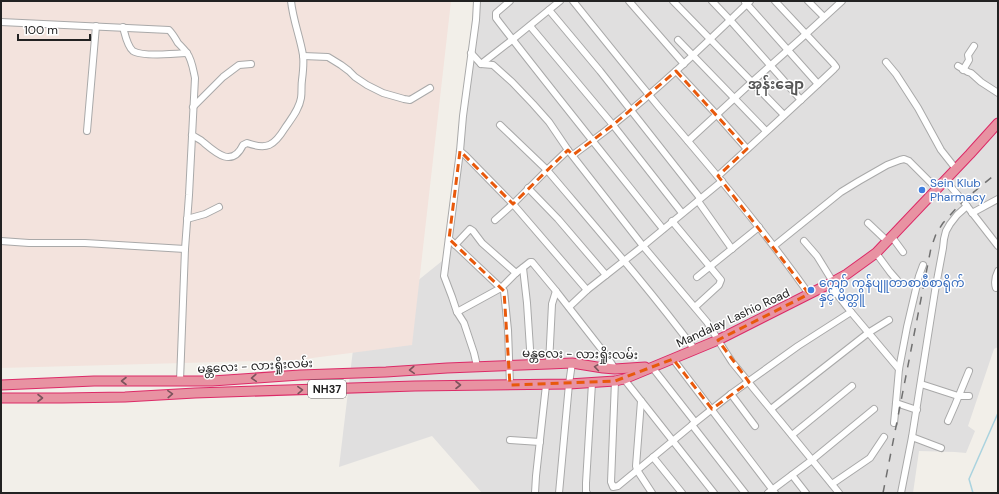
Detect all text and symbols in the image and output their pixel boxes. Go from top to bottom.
scale bar [18,16,90,42]
text: 100 m [24,22,58,38]
district label: အုန်းချော [748,74,804,96]
place label: Sein Klub Pharmacy [930,175,986,205]
marker: Sein Klub Pharmacy [917,185,927,195]
place label: ကျော် ကွန်ပျူတာစာစီစာရိုက် နှင့် မိတ္တူ [819,274,964,307]
street label: Mandalay Lashio Road [674,285,792,351]
marker: ကျော် ကွန်ပျူတာစာစီစာရိုက် နှင့် မိတ္တူ [806,285,816,295]
street label: မန္တလေး - လားရှိုးလမ်း [522,344,638,365]
street label: မန္တလေး - လားရှိုးလမ်း [197,354,313,379]
one-way arrow [594,363,600,372]
one-way arrow [409,366,415,375]
one-way arrow [251,374,257,382]
one-way arrow [121,377,127,385]
road number: NH37 [308,380,346,398]
one-way arrow [455,381,461,389]
one-way arrow [297,385,303,394]
one-way arrow [167,390,173,399]
one-way arrow [37,394,43,402]

